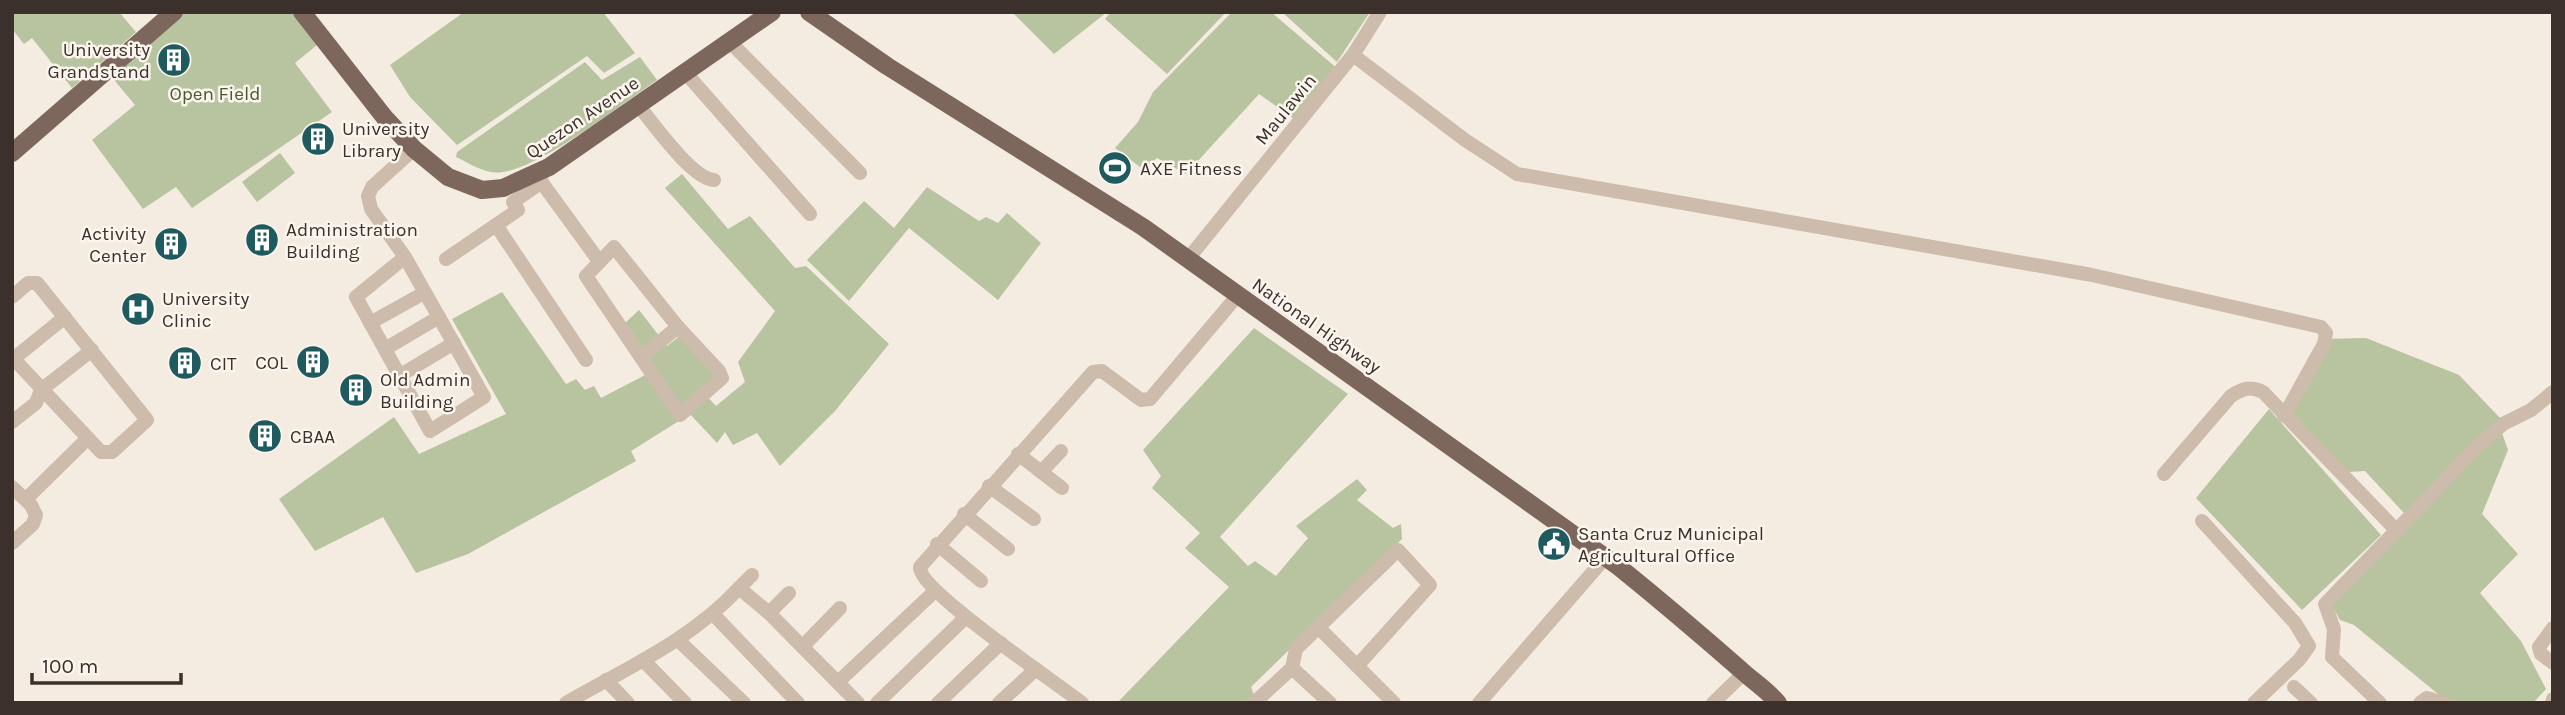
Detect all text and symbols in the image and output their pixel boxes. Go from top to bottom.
place label: University Grandstand [47,39,150,83]
building icon: University Grandstand [155,41,193,79]
street label: Maulawin [1251,70,1321,149]
street label: Quezon Avenue [522,72,643,164]
park label: Open Field [169,83,261,105]
place label: University Library [342,118,429,162]
building icon: University Library [299,120,337,158]
sports icon: AXE Fitness [1096,149,1134,187]
place label: AXE Fitness [1140,158,1242,180]
place label: Administration Building [286,219,418,263]
building icon: Administration Building [243,221,281,259]
place label: Activity Center [81,223,146,267]
building icon: Activity Center [152,225,190,263]
street label: National Highway [1248,273,1385,379]
place label: University Clinic [162,288,249,332]
hospital icon: University Clinic [119,290,157,328]
building icon: COL [294,343,332,381]
building icon: CIT [166,344,204,382]
place label: COL [255,352,288,374]
place label: CIT [210,353,237,375]
place label: Old Admin Building [380,369,470,413]
building icon: Old Admin Building [337,371,375,409]
building icon: CBAA [246,417,284,455]
place label: CBAA [290,426,335,448]
place label: Santa Cruz Municipal Agricultural Office [1578,523,1764,567]
public building icon: Santa Cruz Municipal Agricultural Office [1535,525,1573,563]
scale bar [32,642,180,686]
text: 100 m [42,654,99,678]

